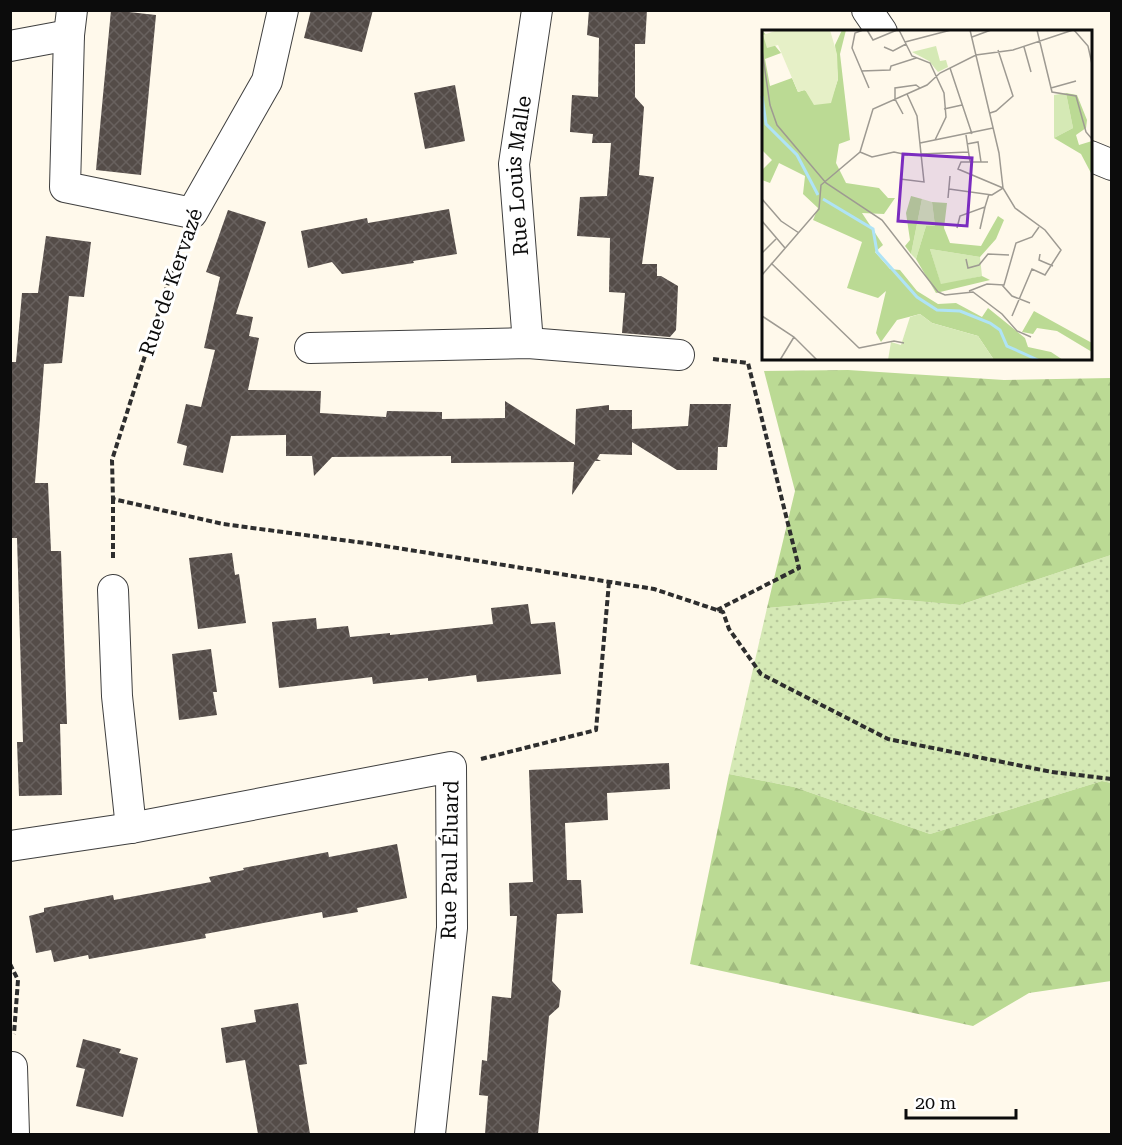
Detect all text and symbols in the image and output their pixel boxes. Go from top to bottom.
inset map [762,30,1092,360]
street label: Rue Louis Malle [502,94,536,257]
street label: Rue de Kervazé [135,205,207,359]
street label: Rue Paul Éluard [436,779,463,940]
scale bar [906,1082,1016,1120]
text: 20 m [915,1092,956,1113]

